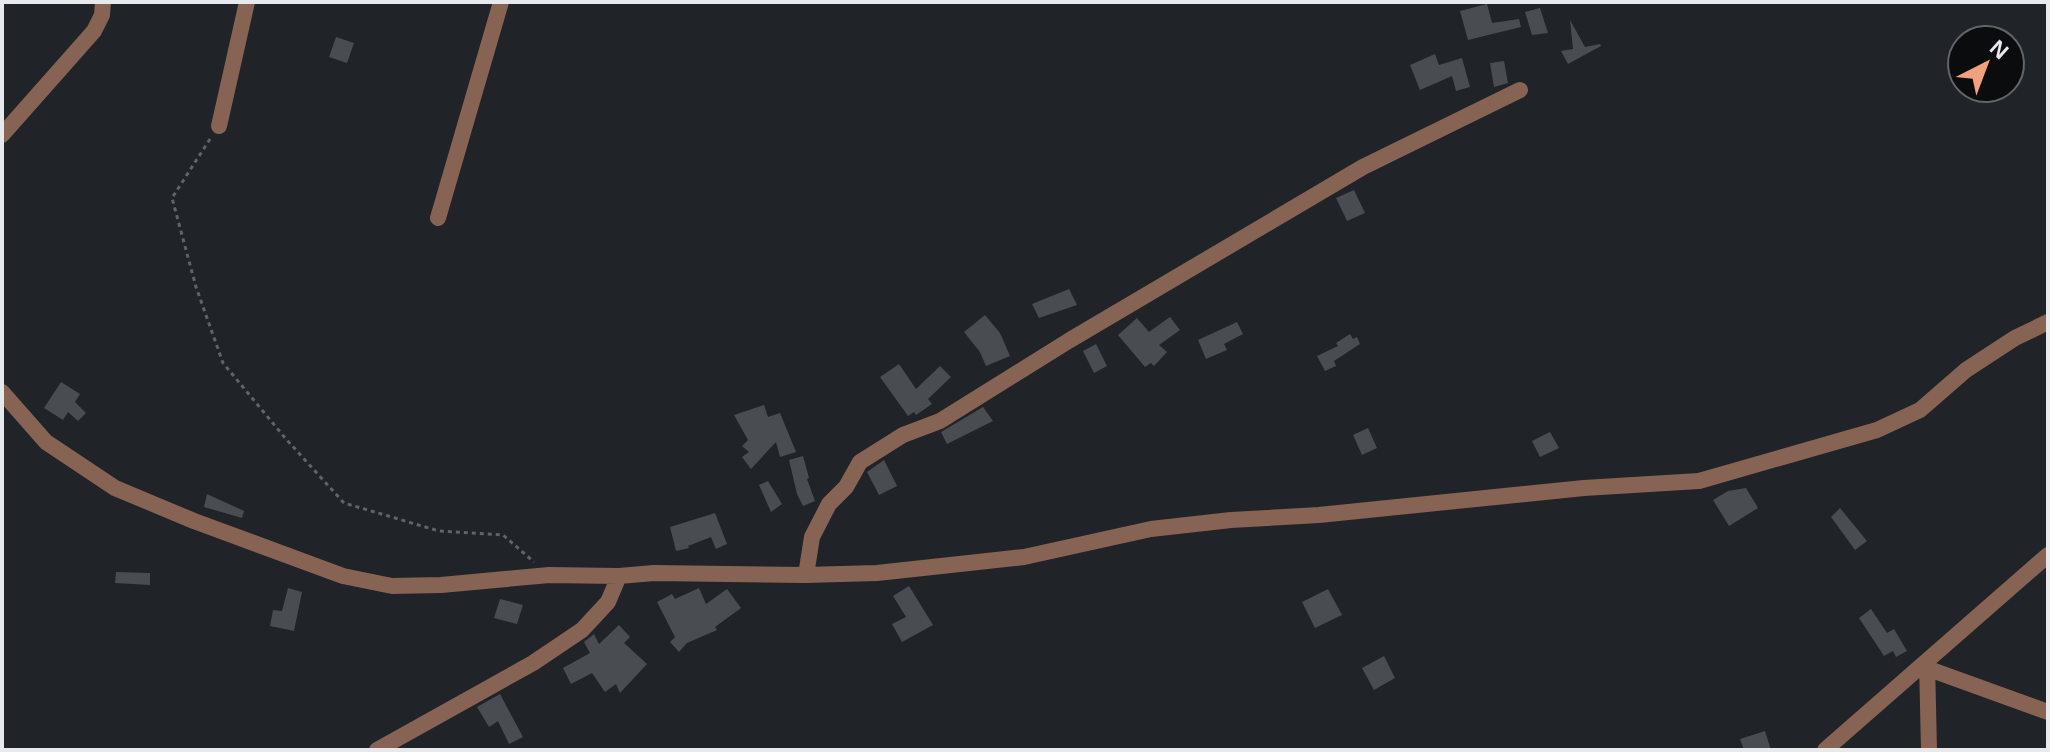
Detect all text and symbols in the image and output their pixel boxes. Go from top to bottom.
north arrow [1946,24,2026,104]
text: N [1985,35,2013,64]

